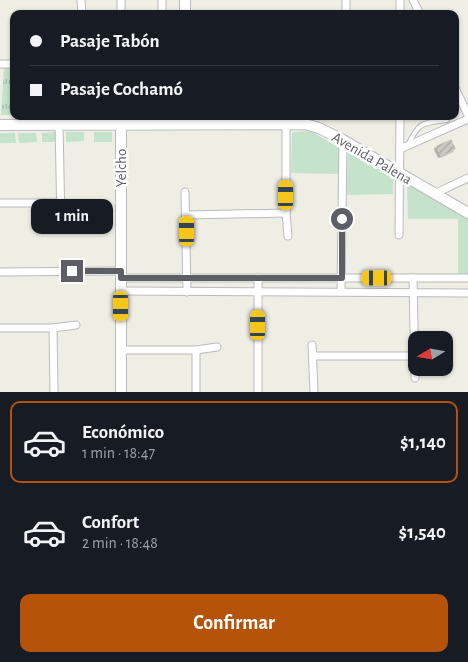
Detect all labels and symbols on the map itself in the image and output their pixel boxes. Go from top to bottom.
street label: Avenida Palena [329,130,414,187]
street label: Yelcho [114,149,129,187]
car [278,180,293,210]
callout: 1 min [31,198,113,234]
route start [331,208,353,230]
car [179,216,194,246]
route end [61,260,83,282]
car [362,271,392,286]
car [113,291,128,321]
car [250,310,265,340]
north arrow [408,331,452,376]

